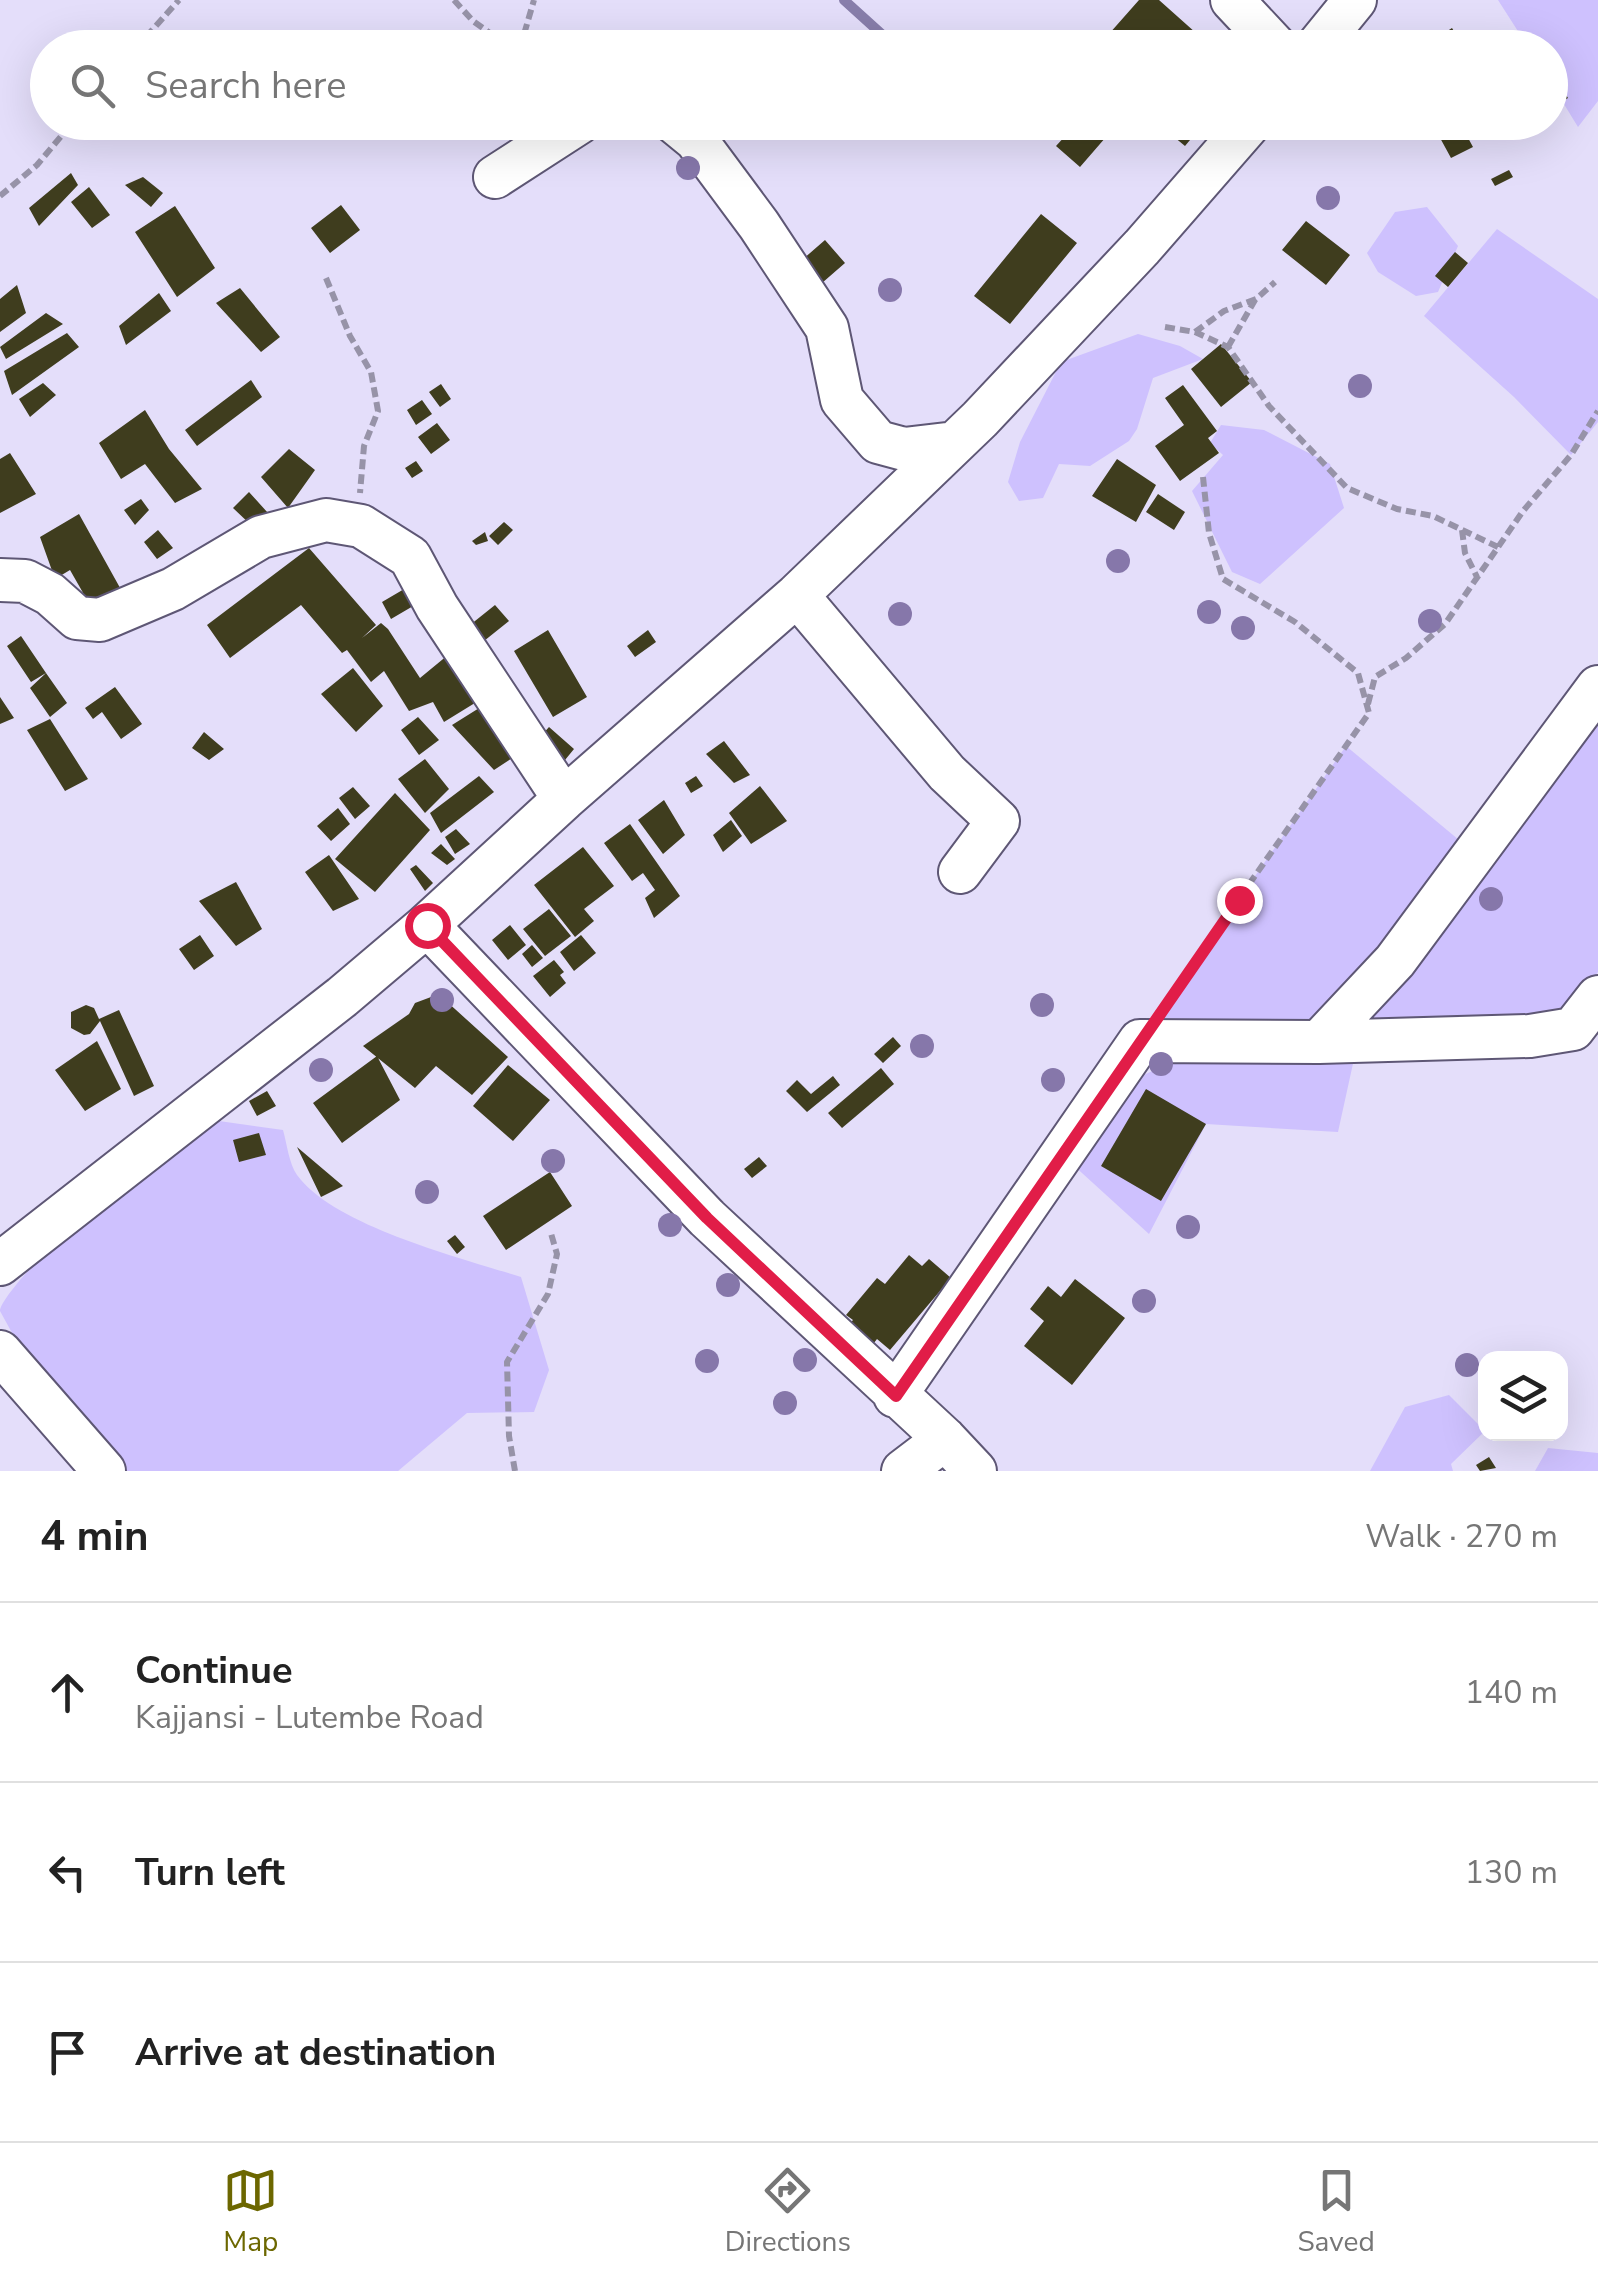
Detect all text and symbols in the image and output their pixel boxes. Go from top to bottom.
search box [30,30,1568,140]
icon: search [65,58,120,113]
text: Search here [145,60,346,111]
route end [1217,878,1263,924]
route start [405,903,451,949]
map controls [1478,1351,1568,1441]
button: layers [1478,1351,1568,1441]
text: 4 min [40,1508,149,1565]
text: Walk · 270 m [1365,1515,1558,1558]
text: Continue [135,1645,293,1696]
icon: ahead [40,1665,95,1720]
text: 140 m [1465,1671,1558,1714]
text: Kajjansi - Lutembe Road [135,1696,484,1739]
icon: left [40,1845,95,1900]
text: Turn left [135,1847,285,1898]
text: 130 m [1465,1851,1558,1894]
icon: arrive [40,2025,95,2080]
text: Arrive at destination [135,2027,496,2078]
tab: Map [223,2163,278,2261]
tab: Directions [725,2163,851,2261]
tab: Saved [1297,2163,1375,2261]

